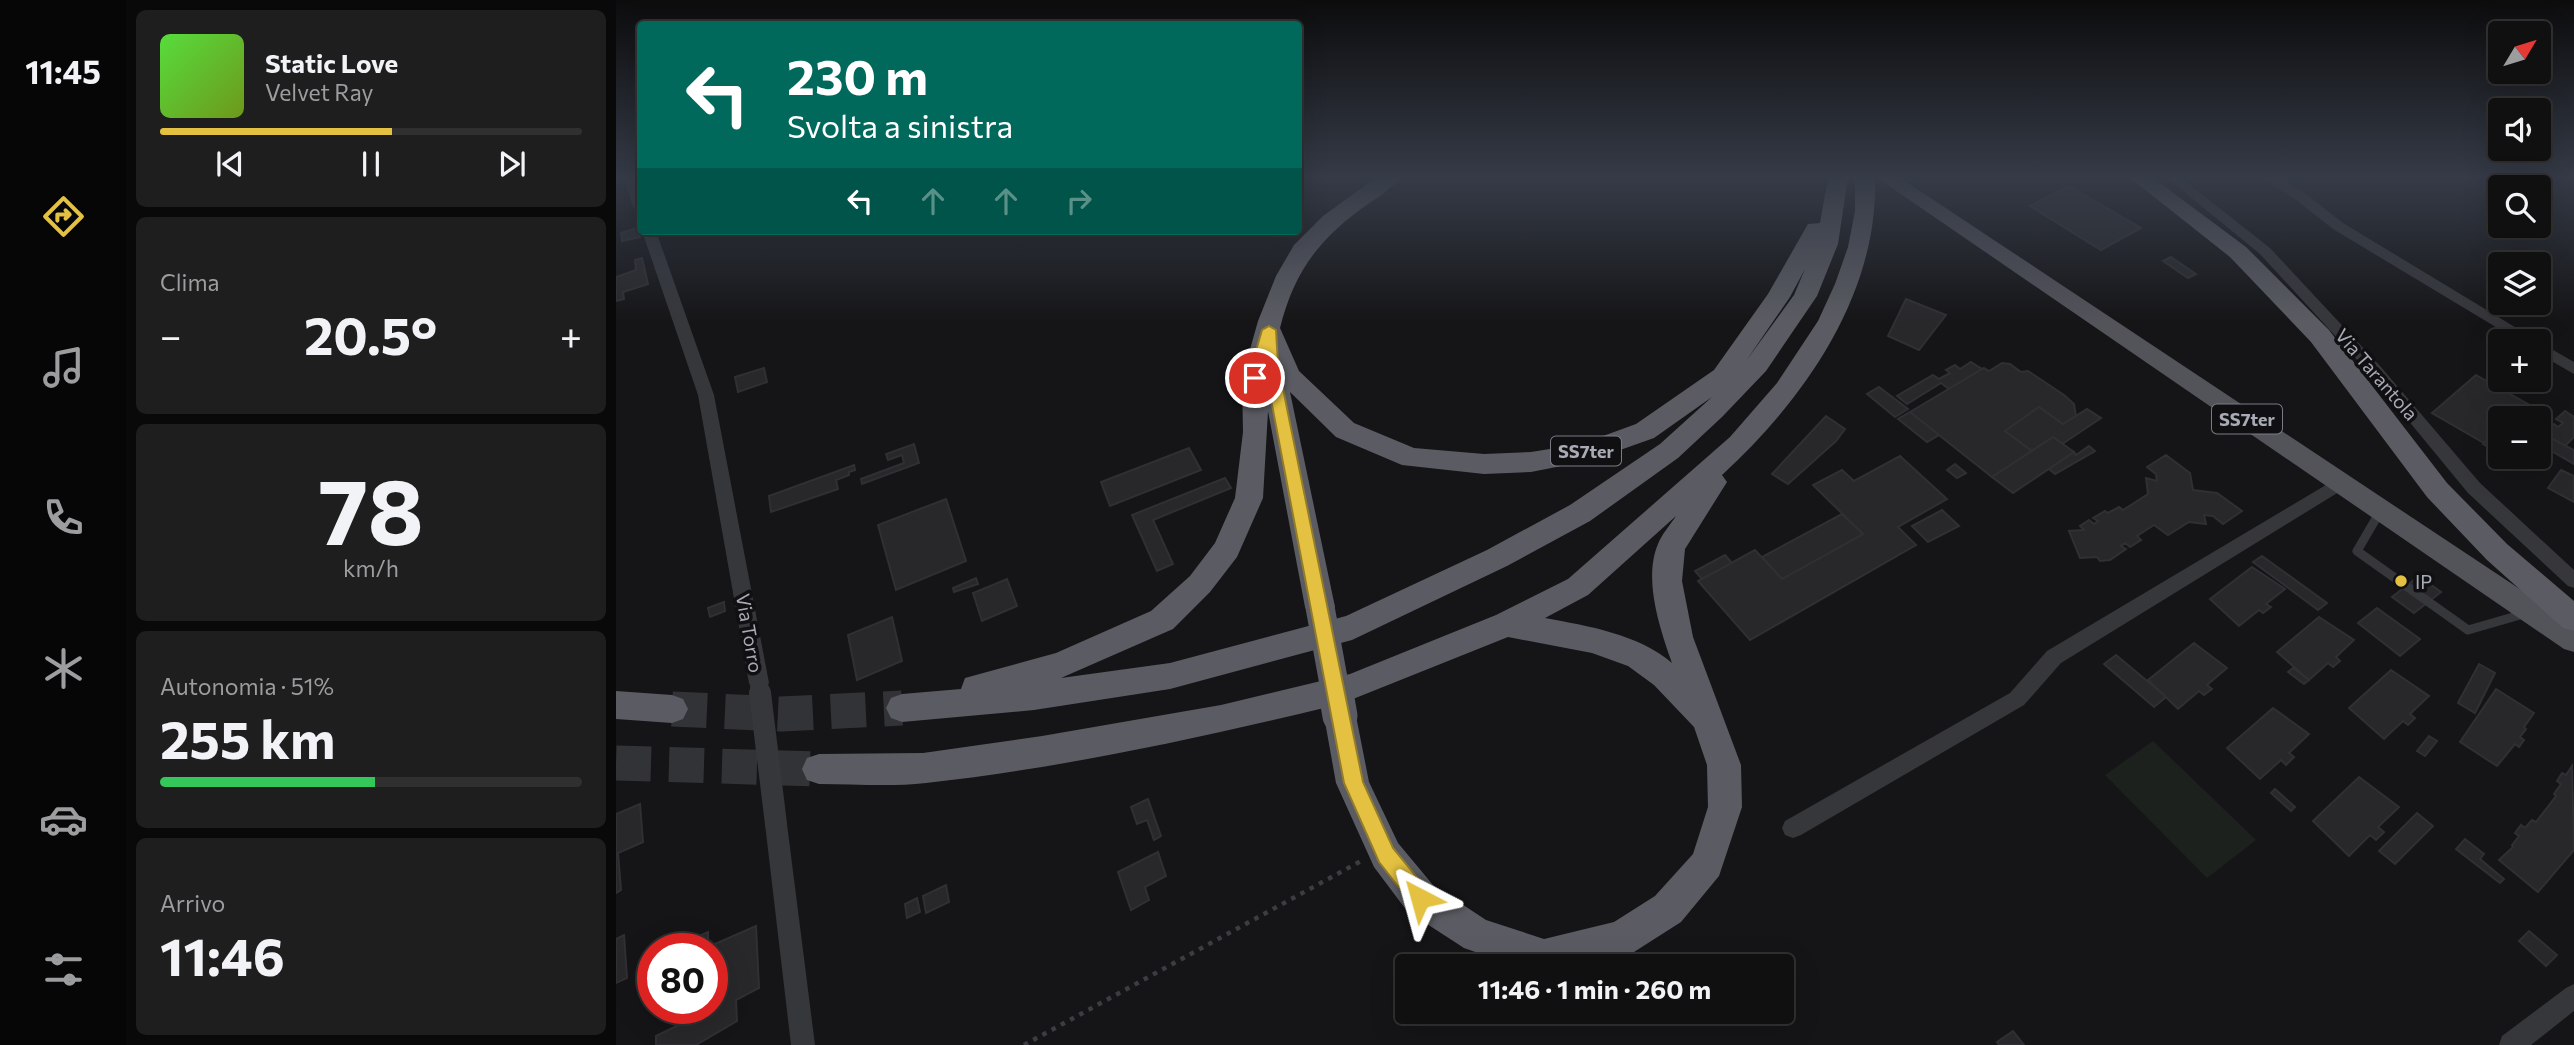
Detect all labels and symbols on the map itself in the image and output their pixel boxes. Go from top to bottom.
north arrow [2488,21,2552,84]
street label: Via Tarantola [2331,323,2423,425]
pin [1225,348,1285,408]
road number: SS7ter [2212,404,2282,433]
road number: SS7ter [1551,436,1621,466]
place label: IP [2415,570,2432,593]
marker: IP [2393,573,2409,589]
street label: Via Torro [732,592,768,674]
position arrow [1383,861,1457,935]
speed limit sign: 80 [637,933,728,1024]

